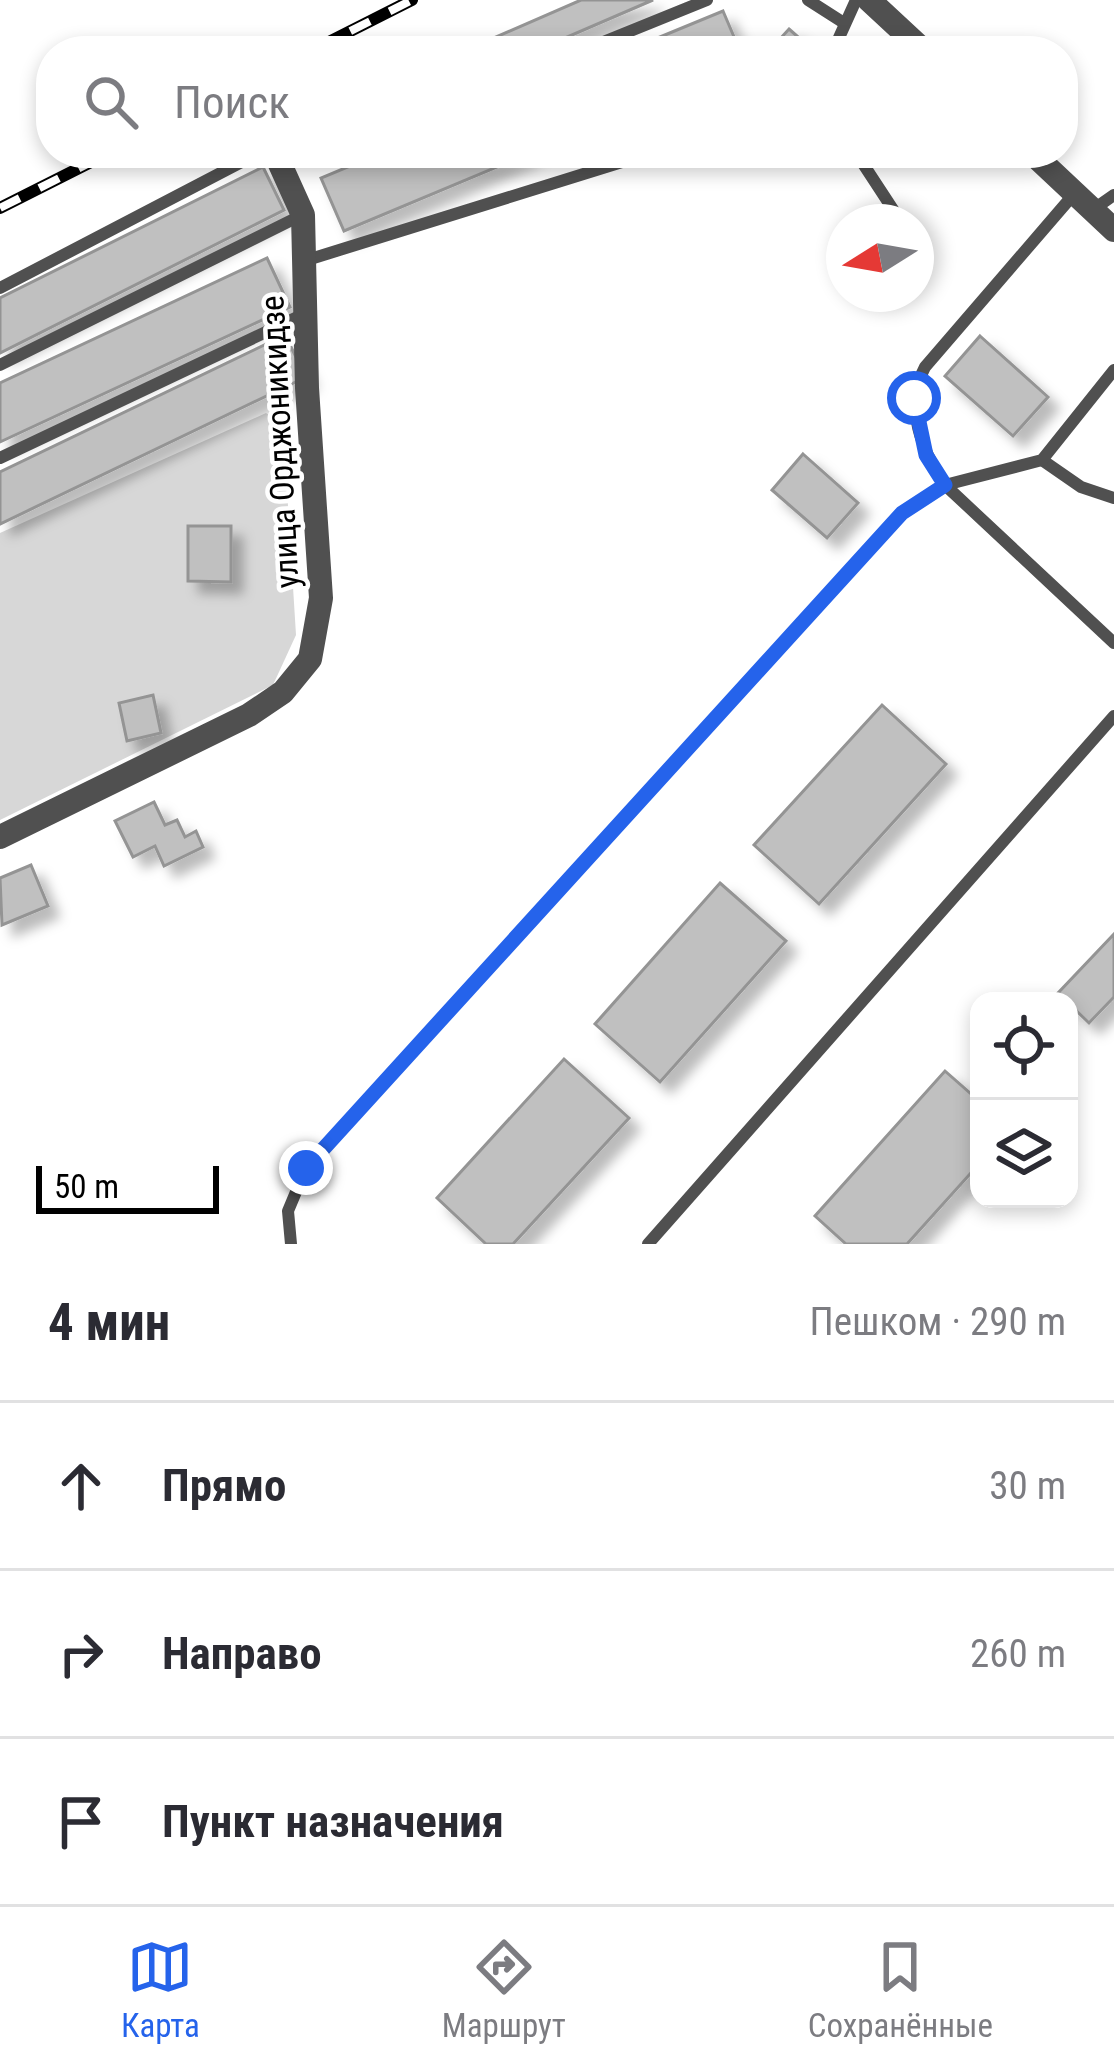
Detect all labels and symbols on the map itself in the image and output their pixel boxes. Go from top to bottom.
north arrow [826,204,934,312]
street label: улица Орджоникидзе [252,295,307,589]
route start [887,371,941,425]
route end [279,1141,333,1195]
scale bar [36,1160,219,1213]

